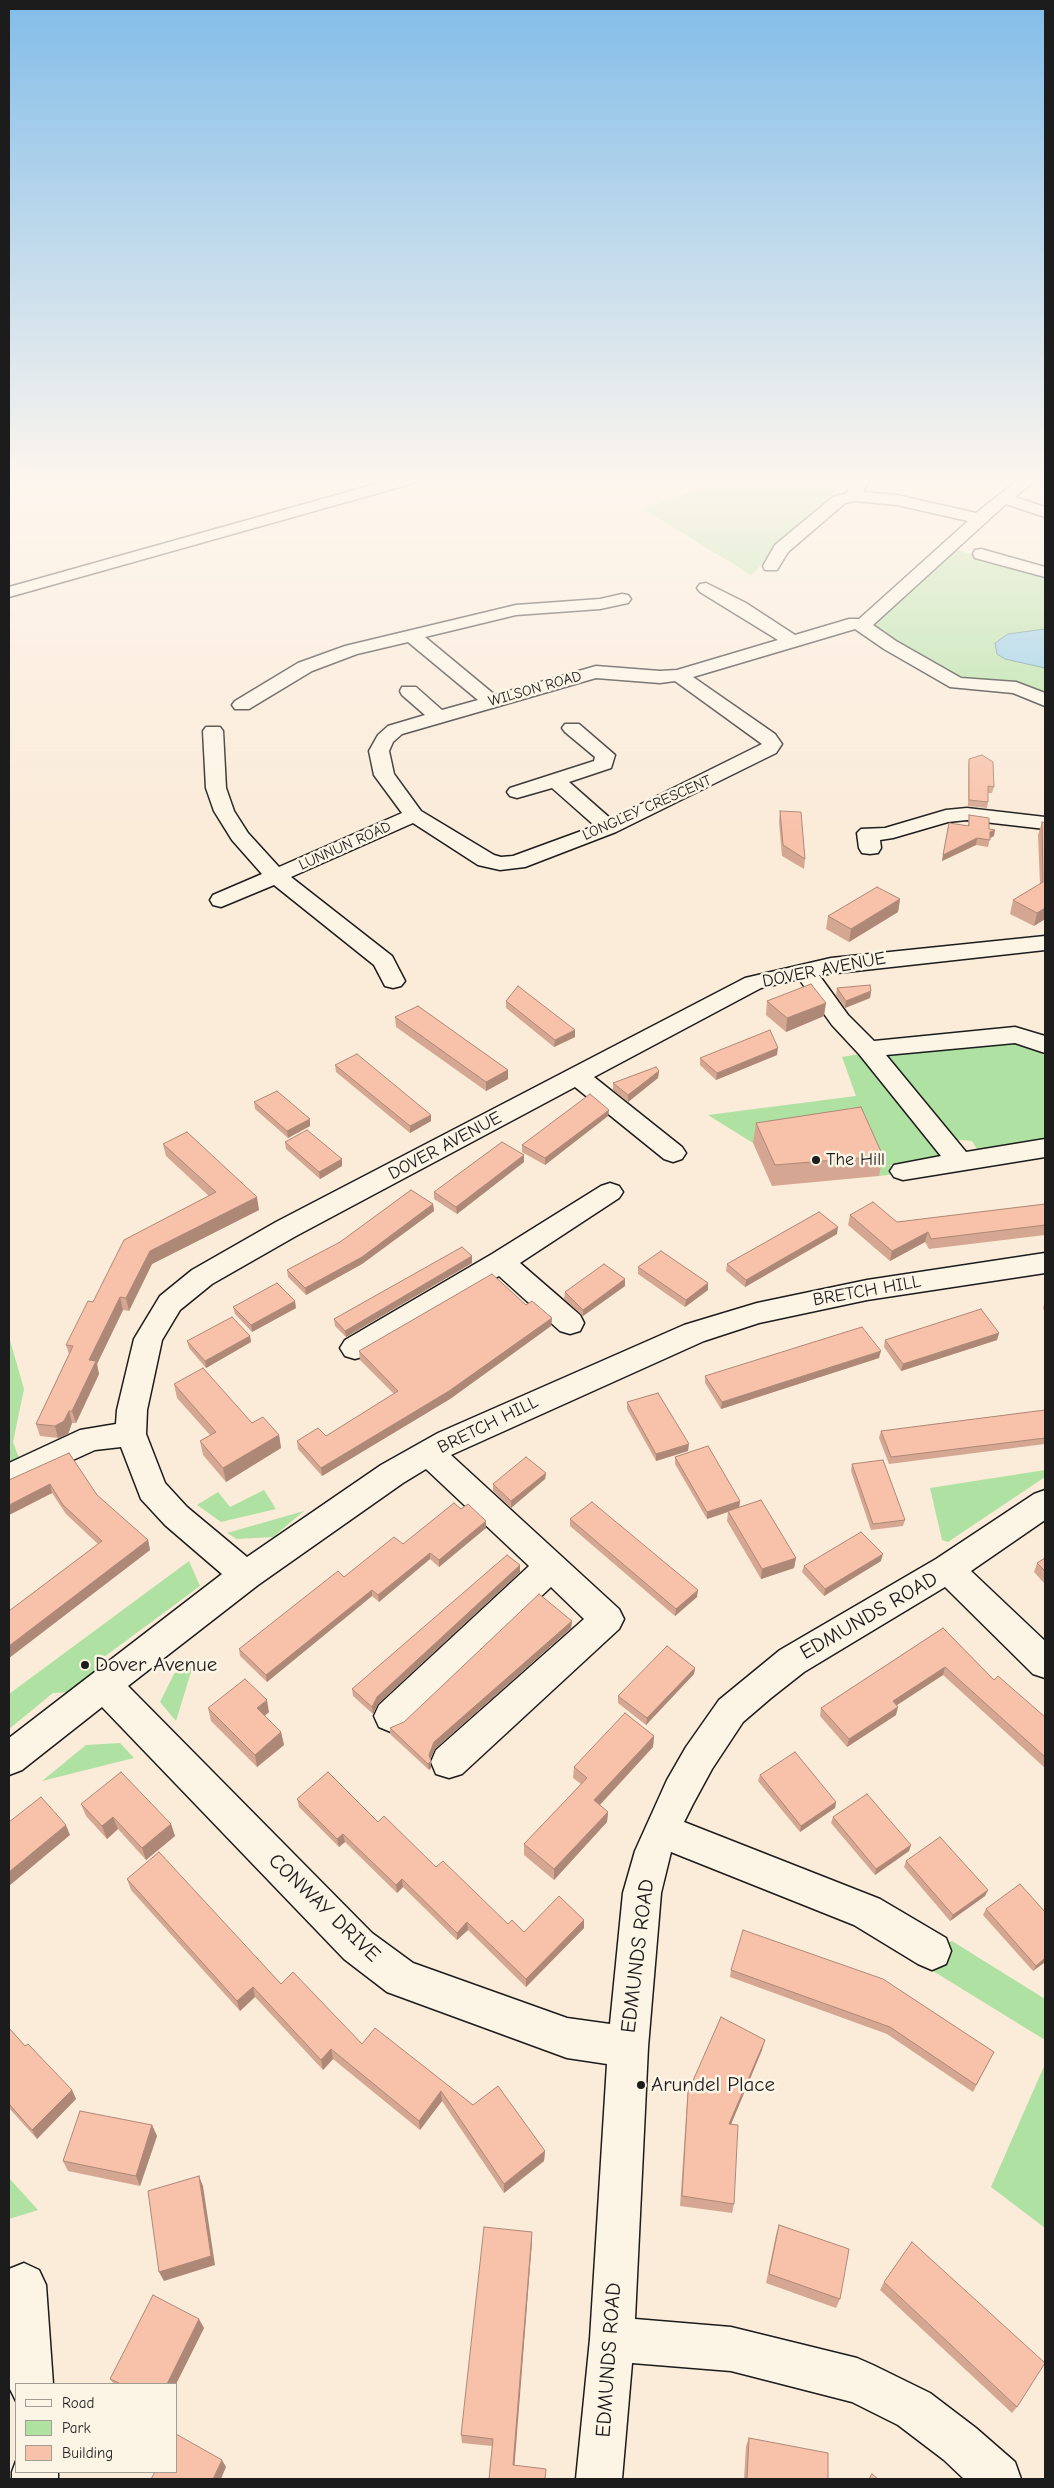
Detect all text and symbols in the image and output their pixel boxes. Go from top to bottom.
street label: WILSON ROAD [486,667,584,711]
street label: LONGLEY CRESCENT [580,771,714,845]
street label: LUNNUN ROAD [296,818,394,874]
street label: DOVER AVENUE [761,947,887,993]
street label: DOVER AVENUE [385,1107,505,1185]
place label: The Hill [826,1149,885,1171]
marker: The Hill [810,1154,822,1166]
street label: BRETCH HILL [811,1271,923,1311]
street label: BRETCH HILL [434,1391,542,1459]
street label: EDMUNDS ROAD [796,1566,942,1666]
place label: Dover Avenue [95,1652,217,1678]
marker: Dover Avenue [79,1659,91,1671]
street label: CONWAY DRIVE [263,1848,385,1968]
street label: EDMUNDS ROAD [616,1878,660,2034]
place label: Arundel Place [651,2072,775,2098]
marker: Arundel Place [635,2079,647,2091]
street label: EDMUNDS ROAD [591,2282,627,2438]
legend [15,2383,178,2473]
text: Road [62,2394,94,2412]
text: Park [62,2419,91,2437]
text: Building [62,2444,113,2462]

